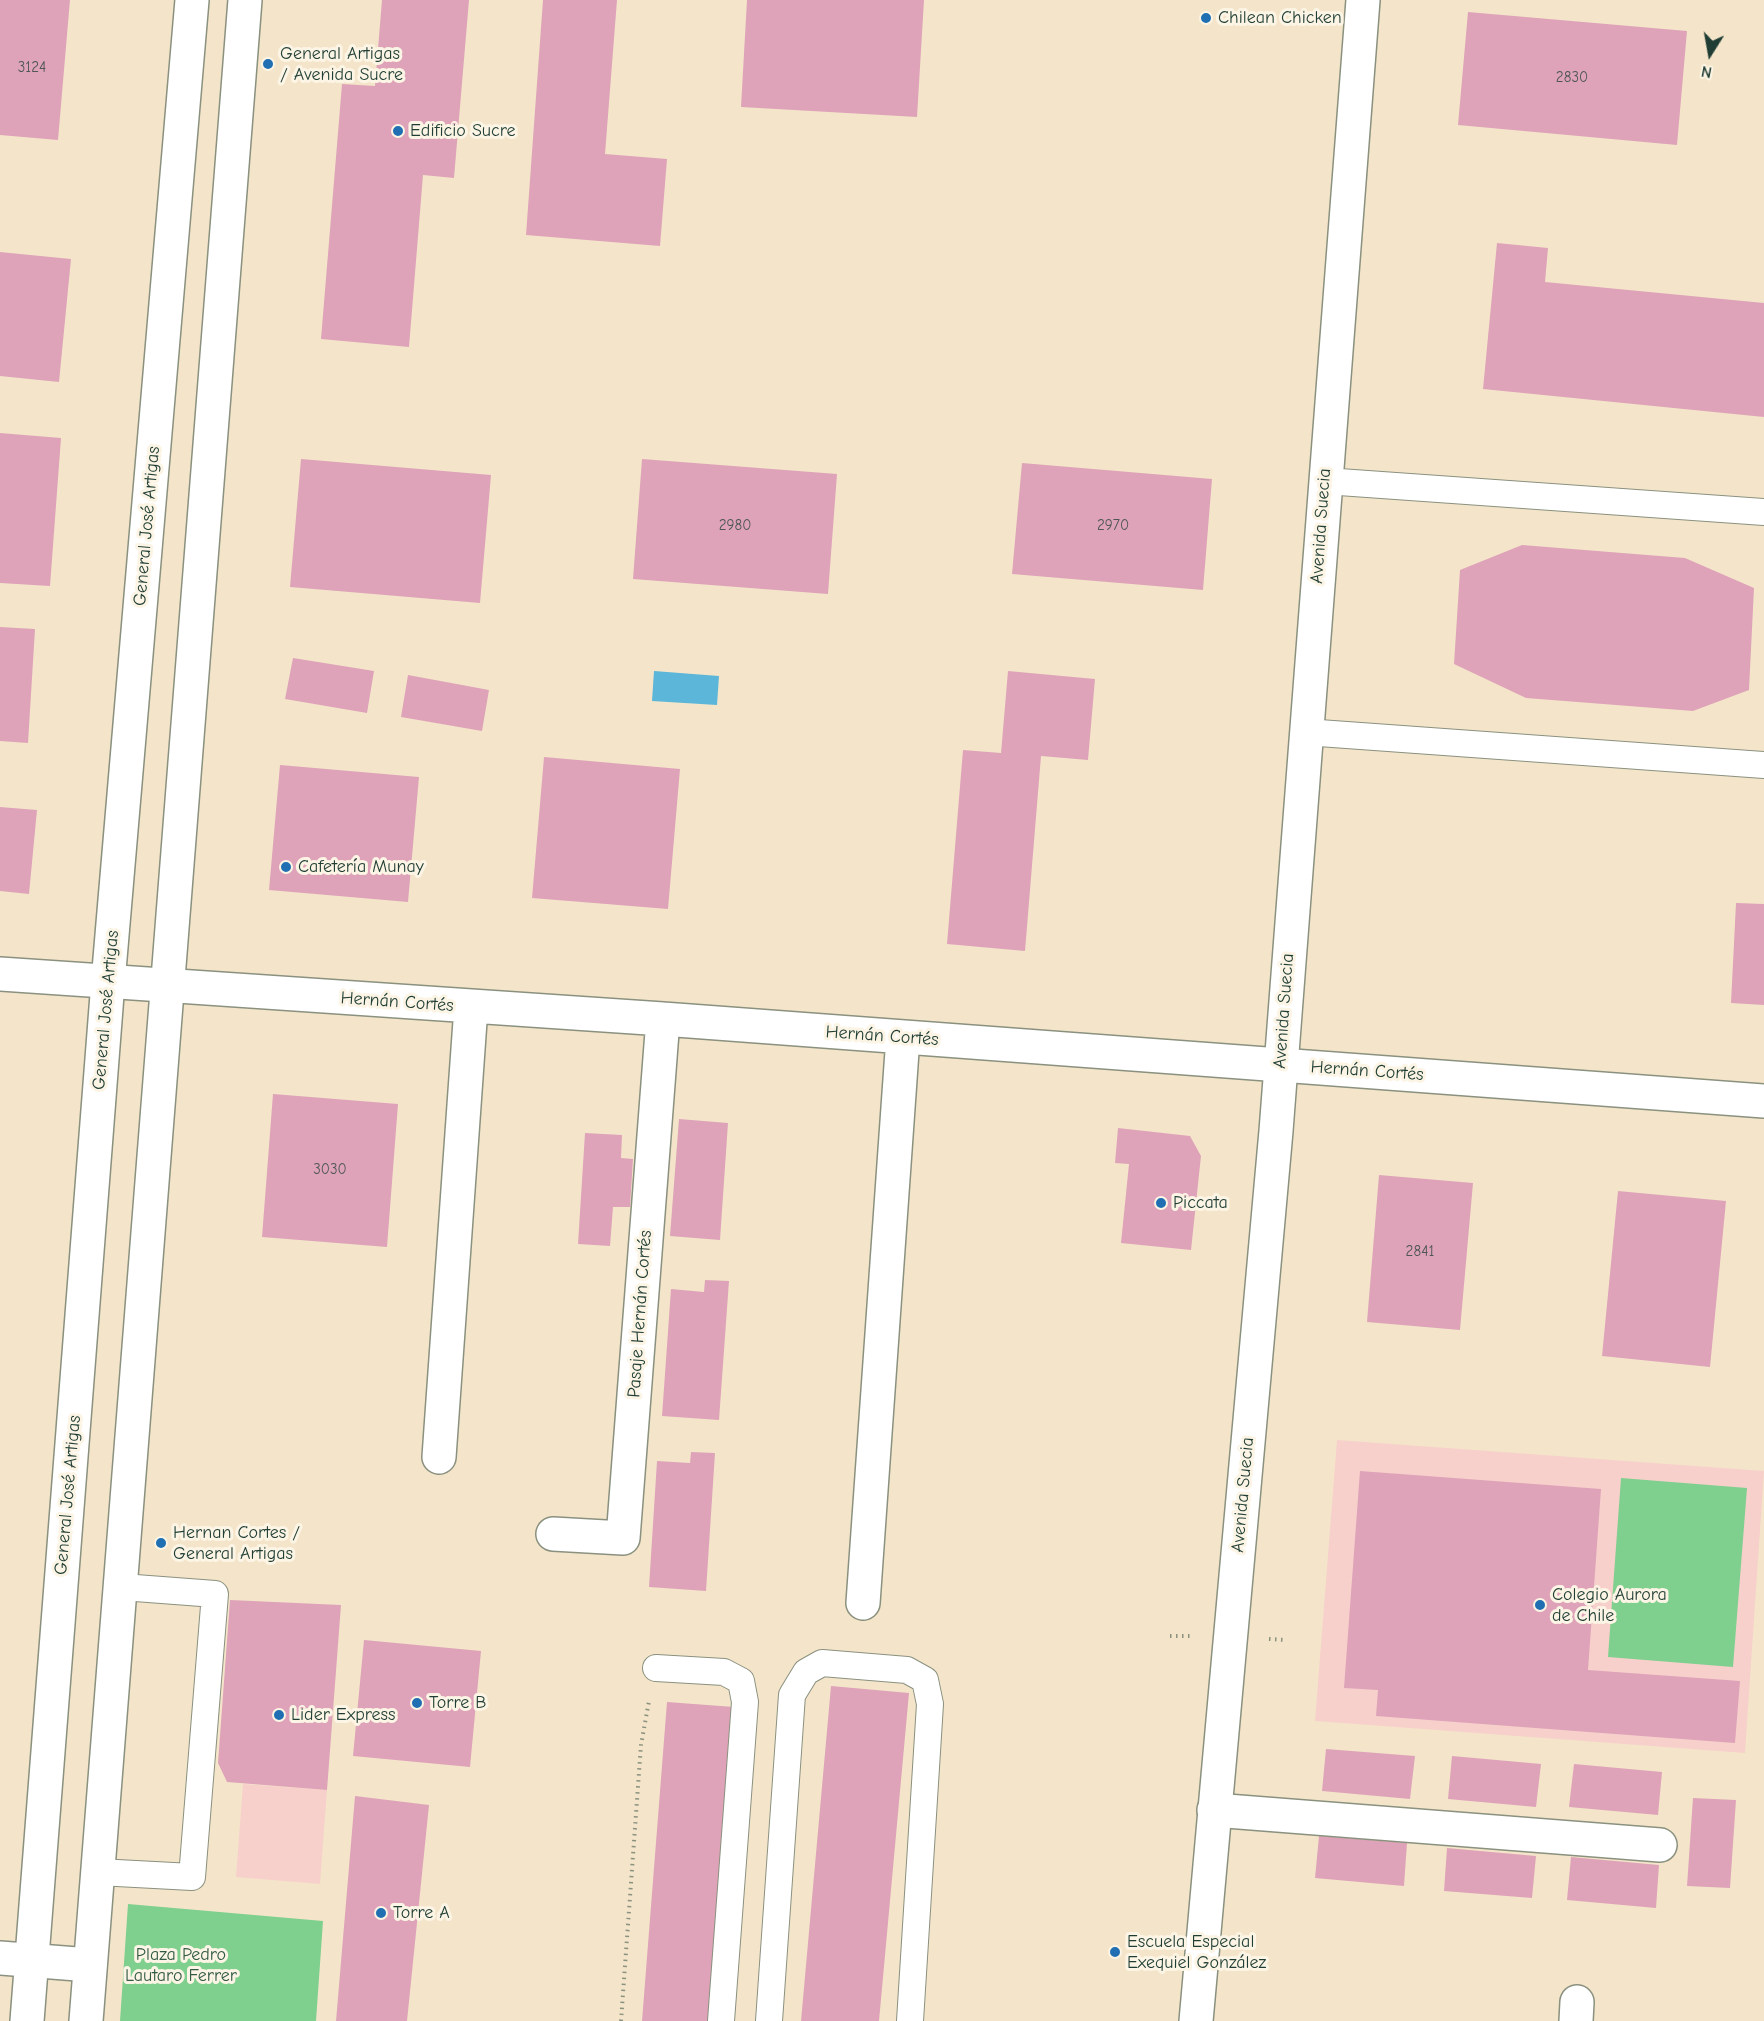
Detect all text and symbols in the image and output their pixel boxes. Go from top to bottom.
place label: Chilean Chicken [1218,7,1342,29]
marker: Chilean Chicken [1199,11,1213,25]
north arrow [1680,24,1740,84]
place label: General Artigas / Avenida Sucre [280,43,403,86]
marker: General Artigas / Avenida Sucre [261,57,275,71]
house number: 3124 [18,59,46,77]
text: N [1700,62,1713,81]
house number: 2830 [1556,69,1588,87]
place label: Edificio Sucre [410,120,516,142]
marker: Edificio Sucre [391,124,405,138]
street label: General José Artigas [129,445,165,607]
street label: Avenida Suecia [1306,468,1336,584]
house number: 2980 [719,517,751,535]
house number: 2970 [1097,517,1129,535]
place label: Cafetería Munay [298,856,424,878]
marker: Cafetería Munay [279,860,293,874]
street label: General José Artigas [88,929,124,1091]
street label: Avenida Suecia [1269,953,1299,1069]
street label: Hernán Cortés [340,987,454,1017]
street label: Hernán Cortés [825,1021,939,1051]
street label: Hernán Cortés [1310,1056,1424,1086]
house number: 3030 [313,1161,347,1179]
place label: Piccata [1173,1192,1228,1214]
marker: Piccata [1154,1196,1168,1210]
street label: Pasaje Hernán Cortés [623,1230,657,1398]
house number: 2841 [1406,1243,1434,1261]
street label: General José Artigas [50,1414,86,1576]
street label: Avenida Suecia [1227,1436,1259,1554]
place label: Hernan Cortes / General Artigas [173,1522,300,1564]
marker: Hernan Cortes / General Artigas [154,1536,168,1550]
place label: Colegio Aurora de Chile [1552,1584,1667,1626]
marker: Colegio Aurora de Chile [1533,1598,1547,1612]
place label: Torre B [429,1692,486,1714]
marker: Torre B [410,1696,424,1710]
place label: Lider Express [291,1704,396,1726]
marker: Lider Express [272,1708,286,1722]
place label: Torre A [393,1902,450,1924]
marker: Torre A [374,1906,388,1920]
place label: Escuela Especial Exequiel González [1127,1931,1266,1974]
park label: Plaza Pedro Lautaro Ferrer [125,1944,237,1986]
marker: Escuela Especial Exequiel González [1108,1945,1122,1959]

